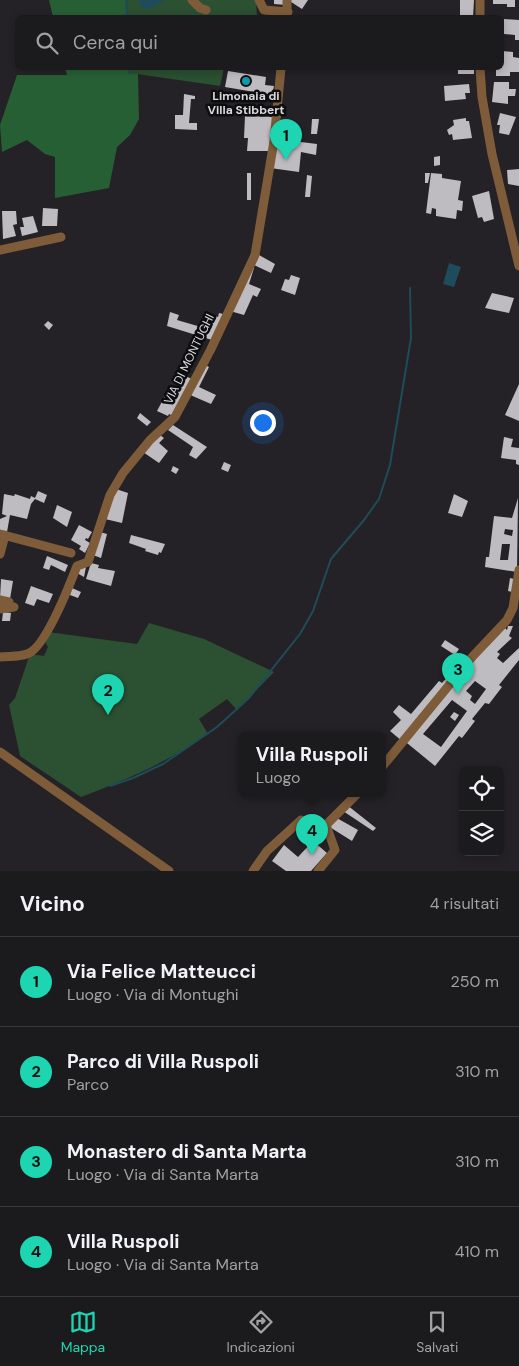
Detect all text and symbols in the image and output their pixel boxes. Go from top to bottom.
search box [15,15,504,70]
icon: search [33,29,61,57]
text: Cerca qui [73,30,158,55]
marker: Limonaia di Villa Stibbert [240,75,252,87]
place label: Limonaia di Villa Stibbert [208,88,284,118]
pin: 1 [270,119,302,160]
street label: VIA DI MONTUGHI [160,311,218,407]
your location [250,410,276,436]
pin: 3 [442,653,474,694]
pin: 2 [92,674,124,715]
popup [238,732,386,797]
text: Villa Ruspoli [256,742,368,767]
map controls [459,766,504,856]
button: locate [459,766,504,811]
text: Luogo [256,767,301,788]
button: layers [459,811,504,856]
pin: 4 [296,814,328,855]
text: Vicino [20,890,85,918]
text: 4 risultati [430,893,499,914]
text: Via Felice Matteucci [67,959,256,984]
text: 1 [33,971,39,992]
text: 250 m [451,971,499,992]
text: Luogo · Via di Montughi [67,984,239,1005]
text: Parco di Villa Ruspoli [67,1049,259,1074]
text: 2 [31,1061,41,1082]
text: 310 m [455,1061,499,1082]
text: Parco [67,1074,109,1095]
text: Monastero di Santa Marta [67,1139,307,1164]
text: 3 [31,1151,41,1172]
text: 310 m [455,1151,499,1172]
text: Luogo · Via di Santa Marta [67,1164,259,1185]
text: Villa Ruspoli [67,1229,179,1254]
text: 4 [31,1241,41,1262]
text: 410 m [455,1241,499,1262]
text: Luogo · Via di Santa Marta [67,1254,259,1275]
tab: Mappa [61,1308,105,1356]
tab: Indicazioni [226,1308,295,1356]
tab: Salvati [416,1308,458,1356]

